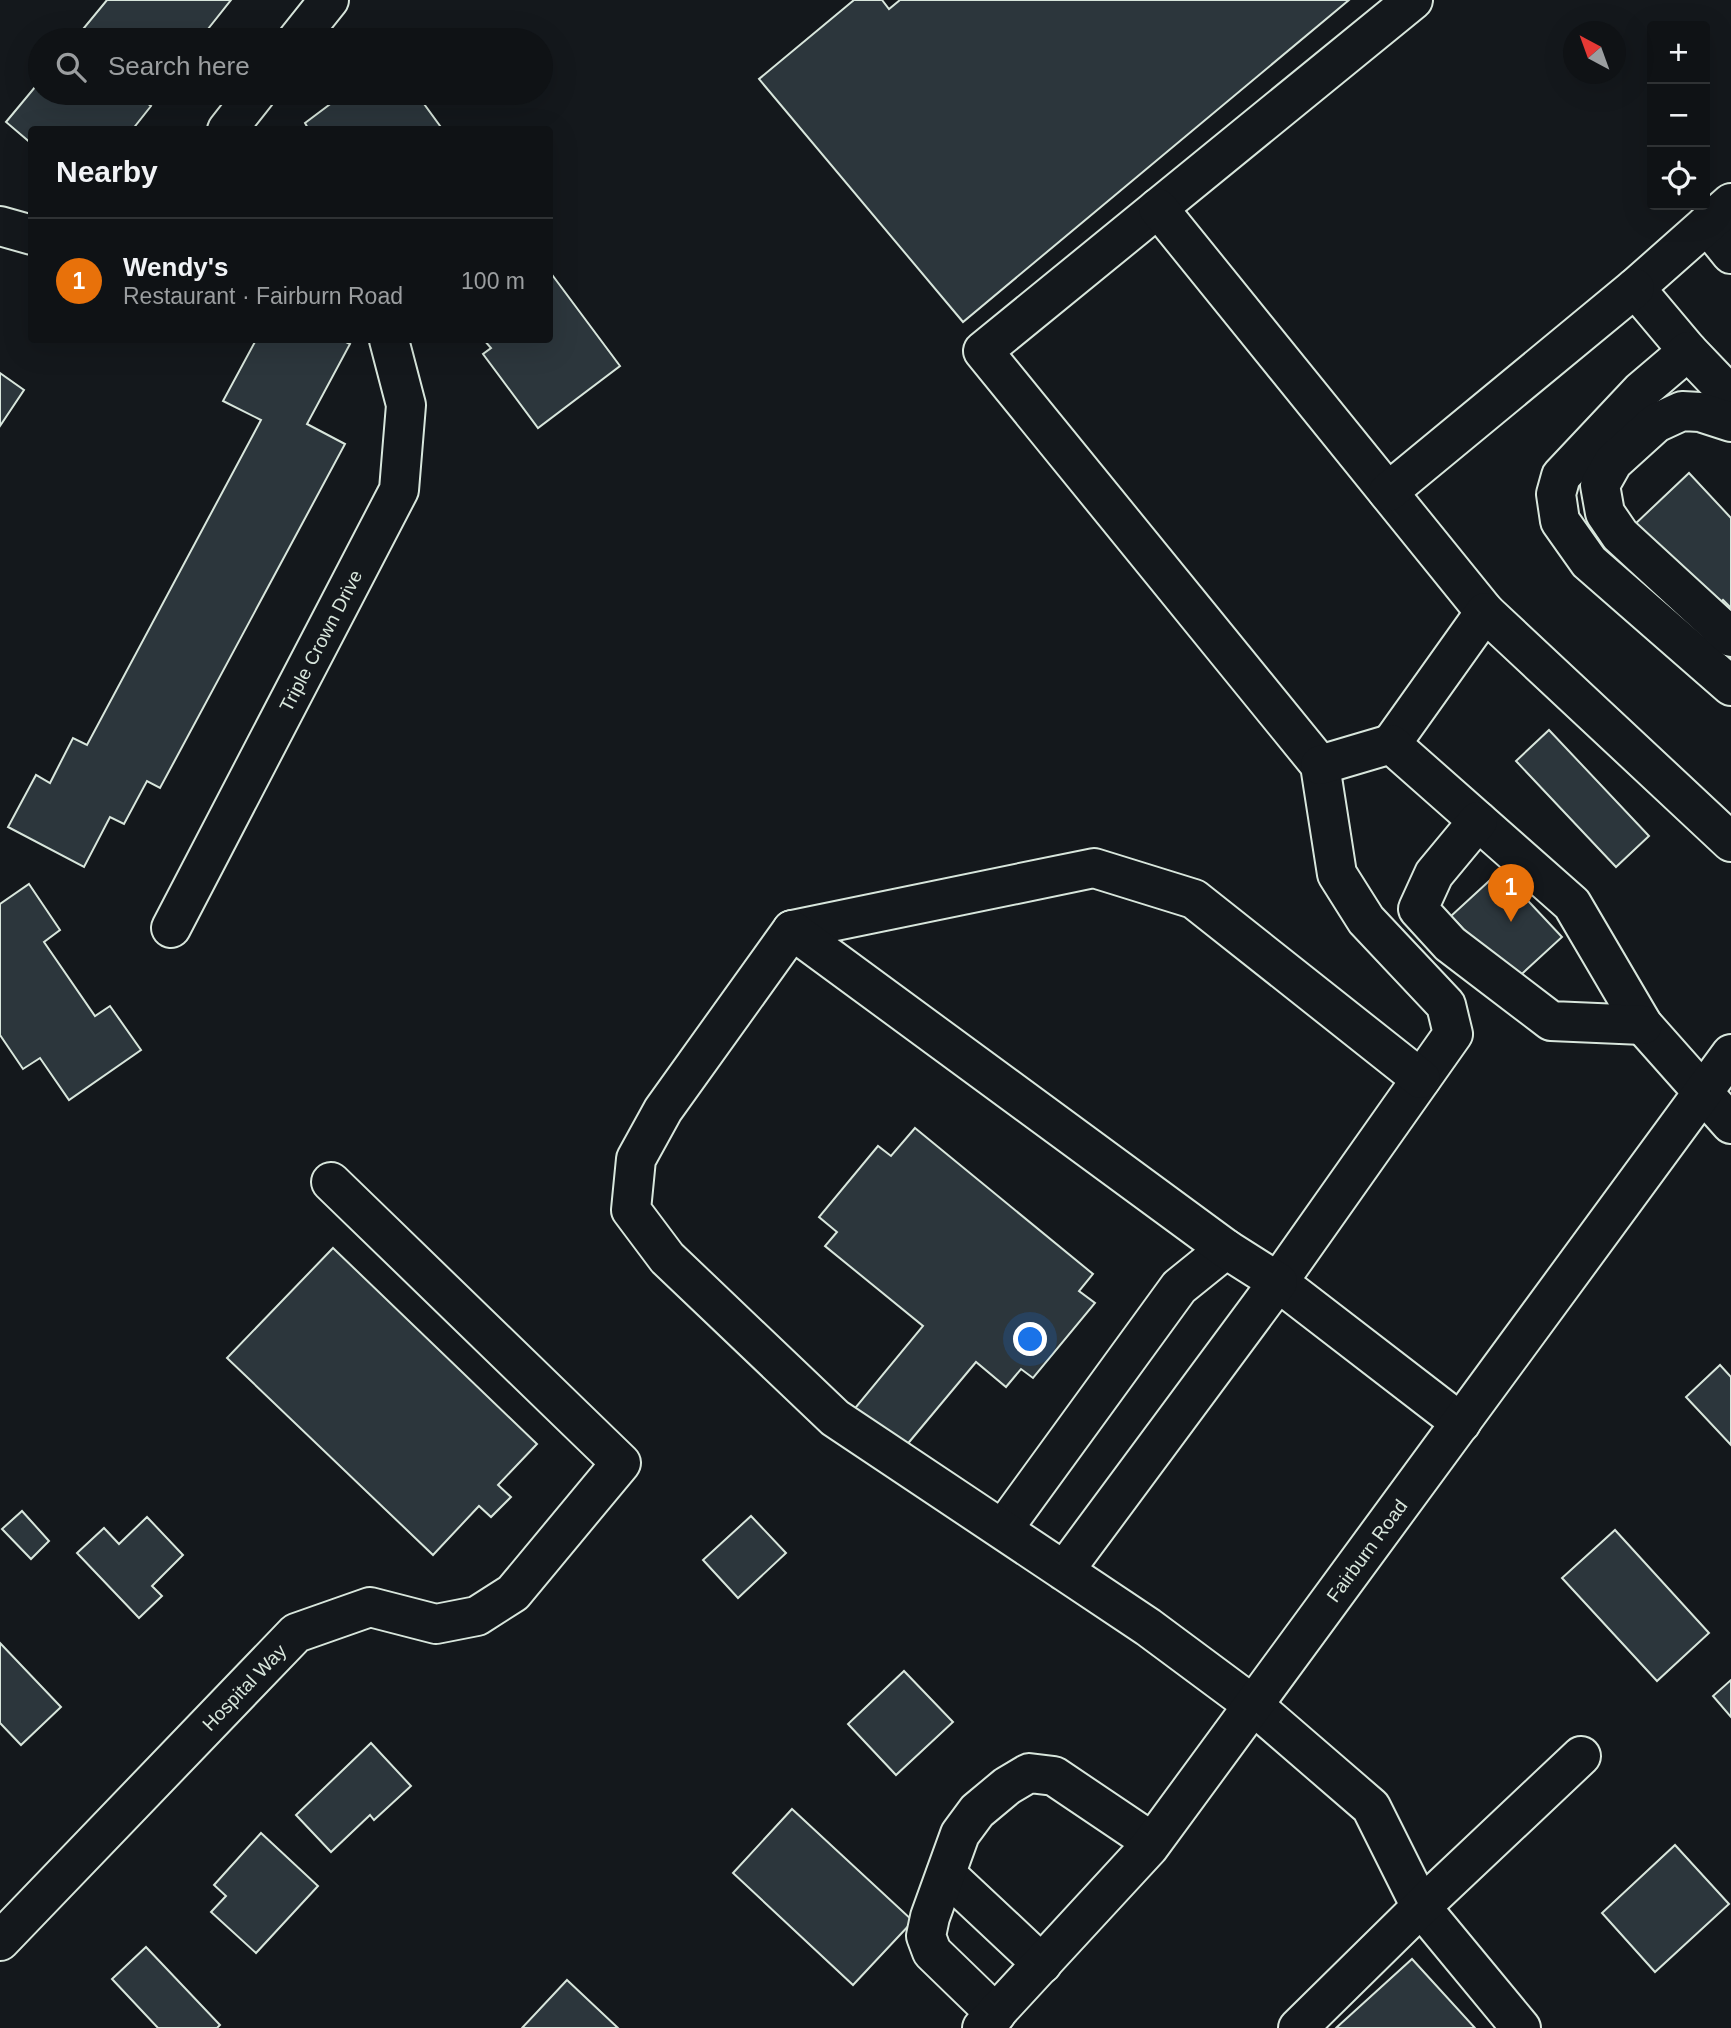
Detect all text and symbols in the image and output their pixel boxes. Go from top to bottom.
north arrow [1563,21,1626,84]
map controls [1647,21,1710,210]
button: + [1647,21,1710,84]
search box [28,28,553,105]
icon: search [52,48,90,86]
text: Search here [108,51,250,81]
button: − [1647,84,1710,147]
button: locate [1647,147,1710,210]
text: Nearby [56,155,158,188]
text: Wendy's [123,252,228,282]
text: 1 [73,268,85,294]
text: 100 m [461,268,525,294]
text: Restaurant · Fairburn Road [123,283,403,309]
street label: Triple Crown Drive [275,566,366,715]
pin: 1 [1488,864,1534,922]
your location [1013,1322,1047,1356]
street label: Fairburn Road [1322,1495,1411,1606]
street label: Hospital Way [198,1639,290,1735]

